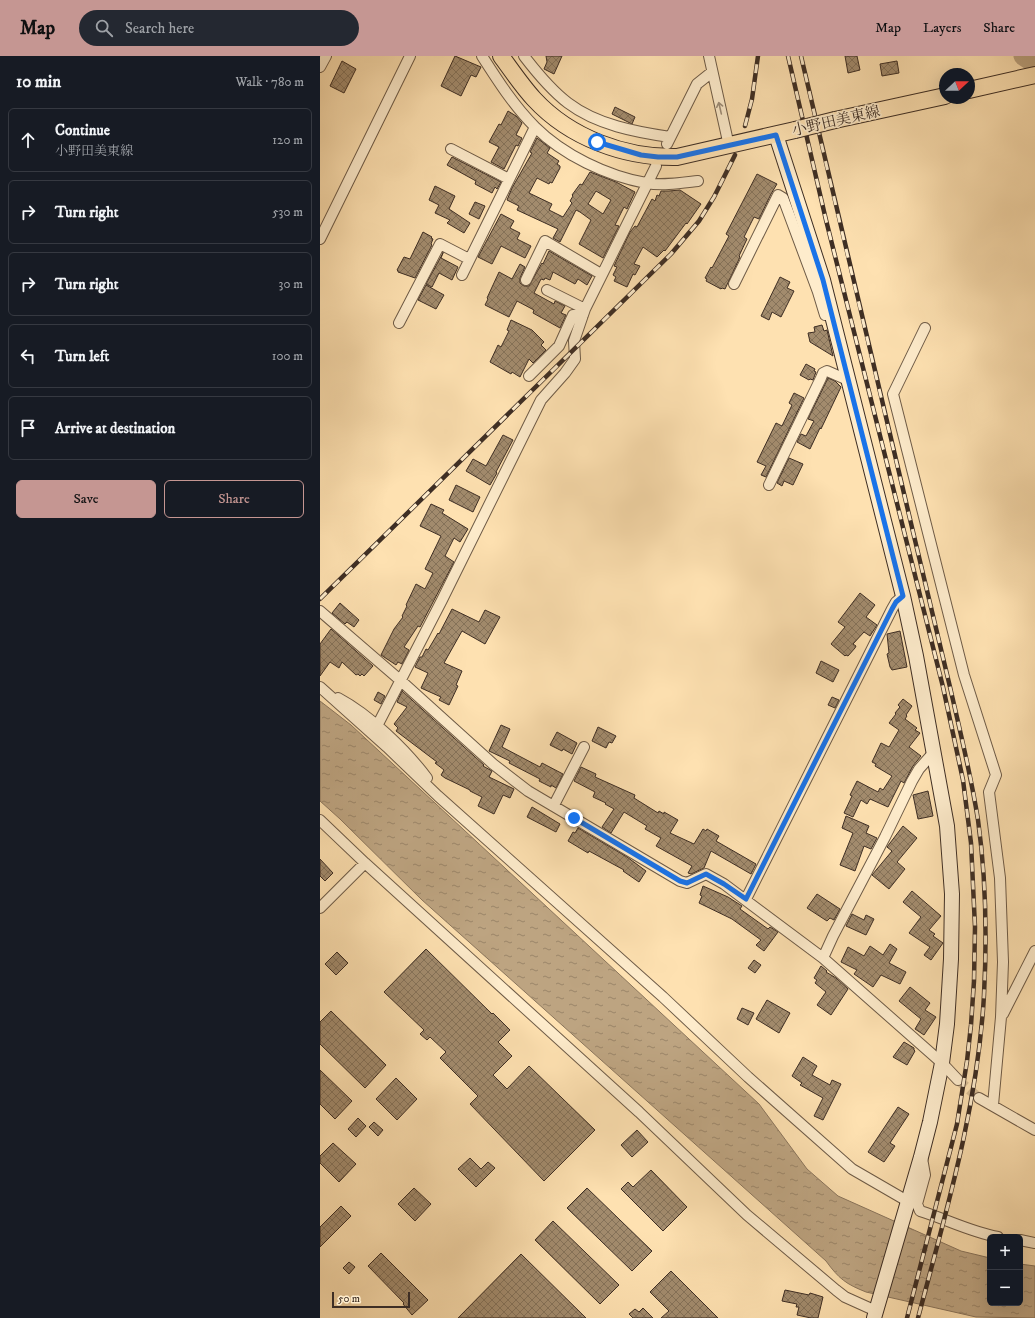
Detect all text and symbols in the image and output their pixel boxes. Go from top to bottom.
search box [79,10,359,46]
text: Map [20,17,55,40]
icon: search [93,17,115,39]
text: Search here [125,19,194,38]
text: Map [875,19,901,37]
text: Layers [923,19,961,37]
text: Share [983,19,1015,37]
north arrow [939,68,975,104]
text: 10 min [16,71,61,93]
text: Walk · 780 m [235,74,304,90]
one-way arrow [716,102,724,115]
street label: 小野田美東線 [790,102,882,140]
text: Continue [55,121,110,140]
icon: ahead [17,129,39,151]
text: 120 m [272,132,303,148]
route start [588,133,606,151]
text: 小野田美東線 [55,143,133,159]
icon: right [17,201,39,223]
text: Turn right [55,203,118,222]
text: 530 m [272,204,303,220]
icon: right [17,273,39,295]
text: Turn right [55,275,118,294]
text: 30 m [279,276,303,292]
icon: left [17,345,39,367]
text: Turn left [55,347,109,366]
text: 100 m [272,348,303,364]
icon: arrive [17,417,39,439]
text: Arrive at destination [55,419,175,438]
button: Save [16,480,156,518]
button: Share [164,480,304,518]
route end [565,809,583,827]
map controls [987,1234,1023,1306]
button: + [987,1234,1023,1270]
button: − [987,1270,1023,1306]
scale bar [332,1290,410,1309]
text: 50 m [338,1292,360,1306]

